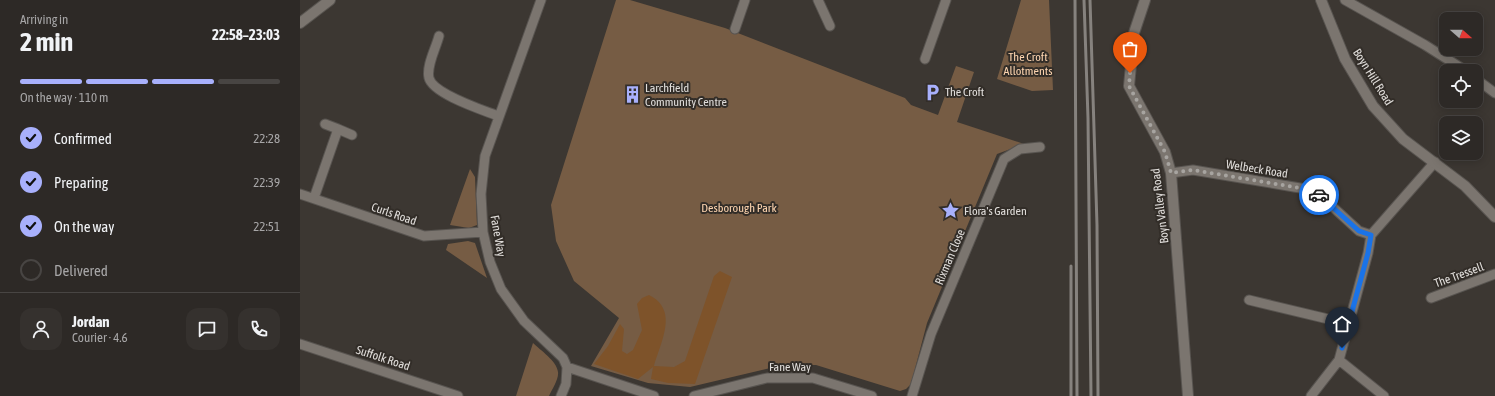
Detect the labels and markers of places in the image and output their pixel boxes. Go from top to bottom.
pin [1113,32,1147,73]
place label: Larchfield Community Centre [645,81,727,109]
parking icon: The Croft [922,82,942,102]
building icon: Larchfield Community Centre [622,85,642,105]
place label: The Croft [945,85,985,99]
place icon: Flora's Garden [941,201,961,221]
place label: Flora's Garden [964,204,1027,218]
pin [1325,307,1359,348]

